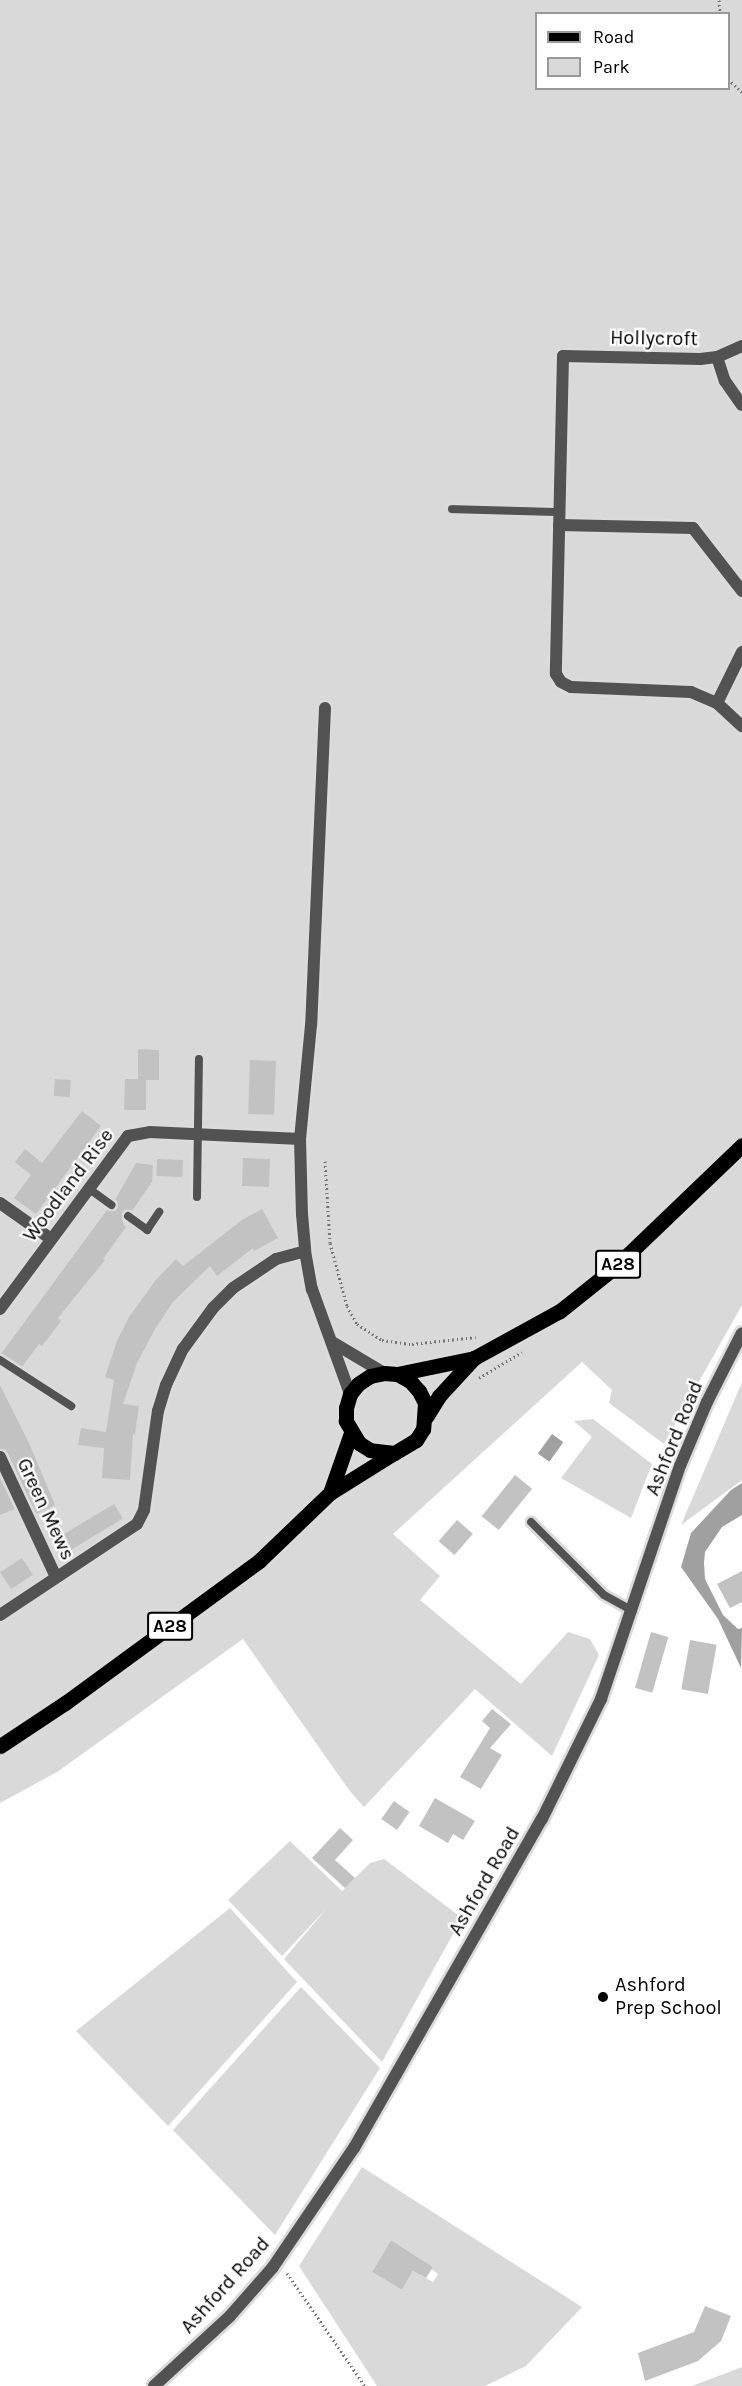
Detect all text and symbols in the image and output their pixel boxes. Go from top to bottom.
legend [535,12,730,90]
text: Road [593,26,634,48]
text: Park [593,56,630,78]
street label: Hollycroft [610,325,698,351]
street label: Woodland Rise [18,1124,118,1246]
road number: A28 [594,1249,642,1279]
street label: Ashford Road [640,1377,708,1499]
street label: Green Mews [12,1454,80,1564]
road number: A28 [146,1611,194,1641]
street label: Ashford Road [443,1822,525,1940]
place label: Ashford Prep School [615,1973,722,2020]
marker: Ashford Prep School [596,1990,610,2004]
street label: Ashford Road [175,2232,275,2338]

